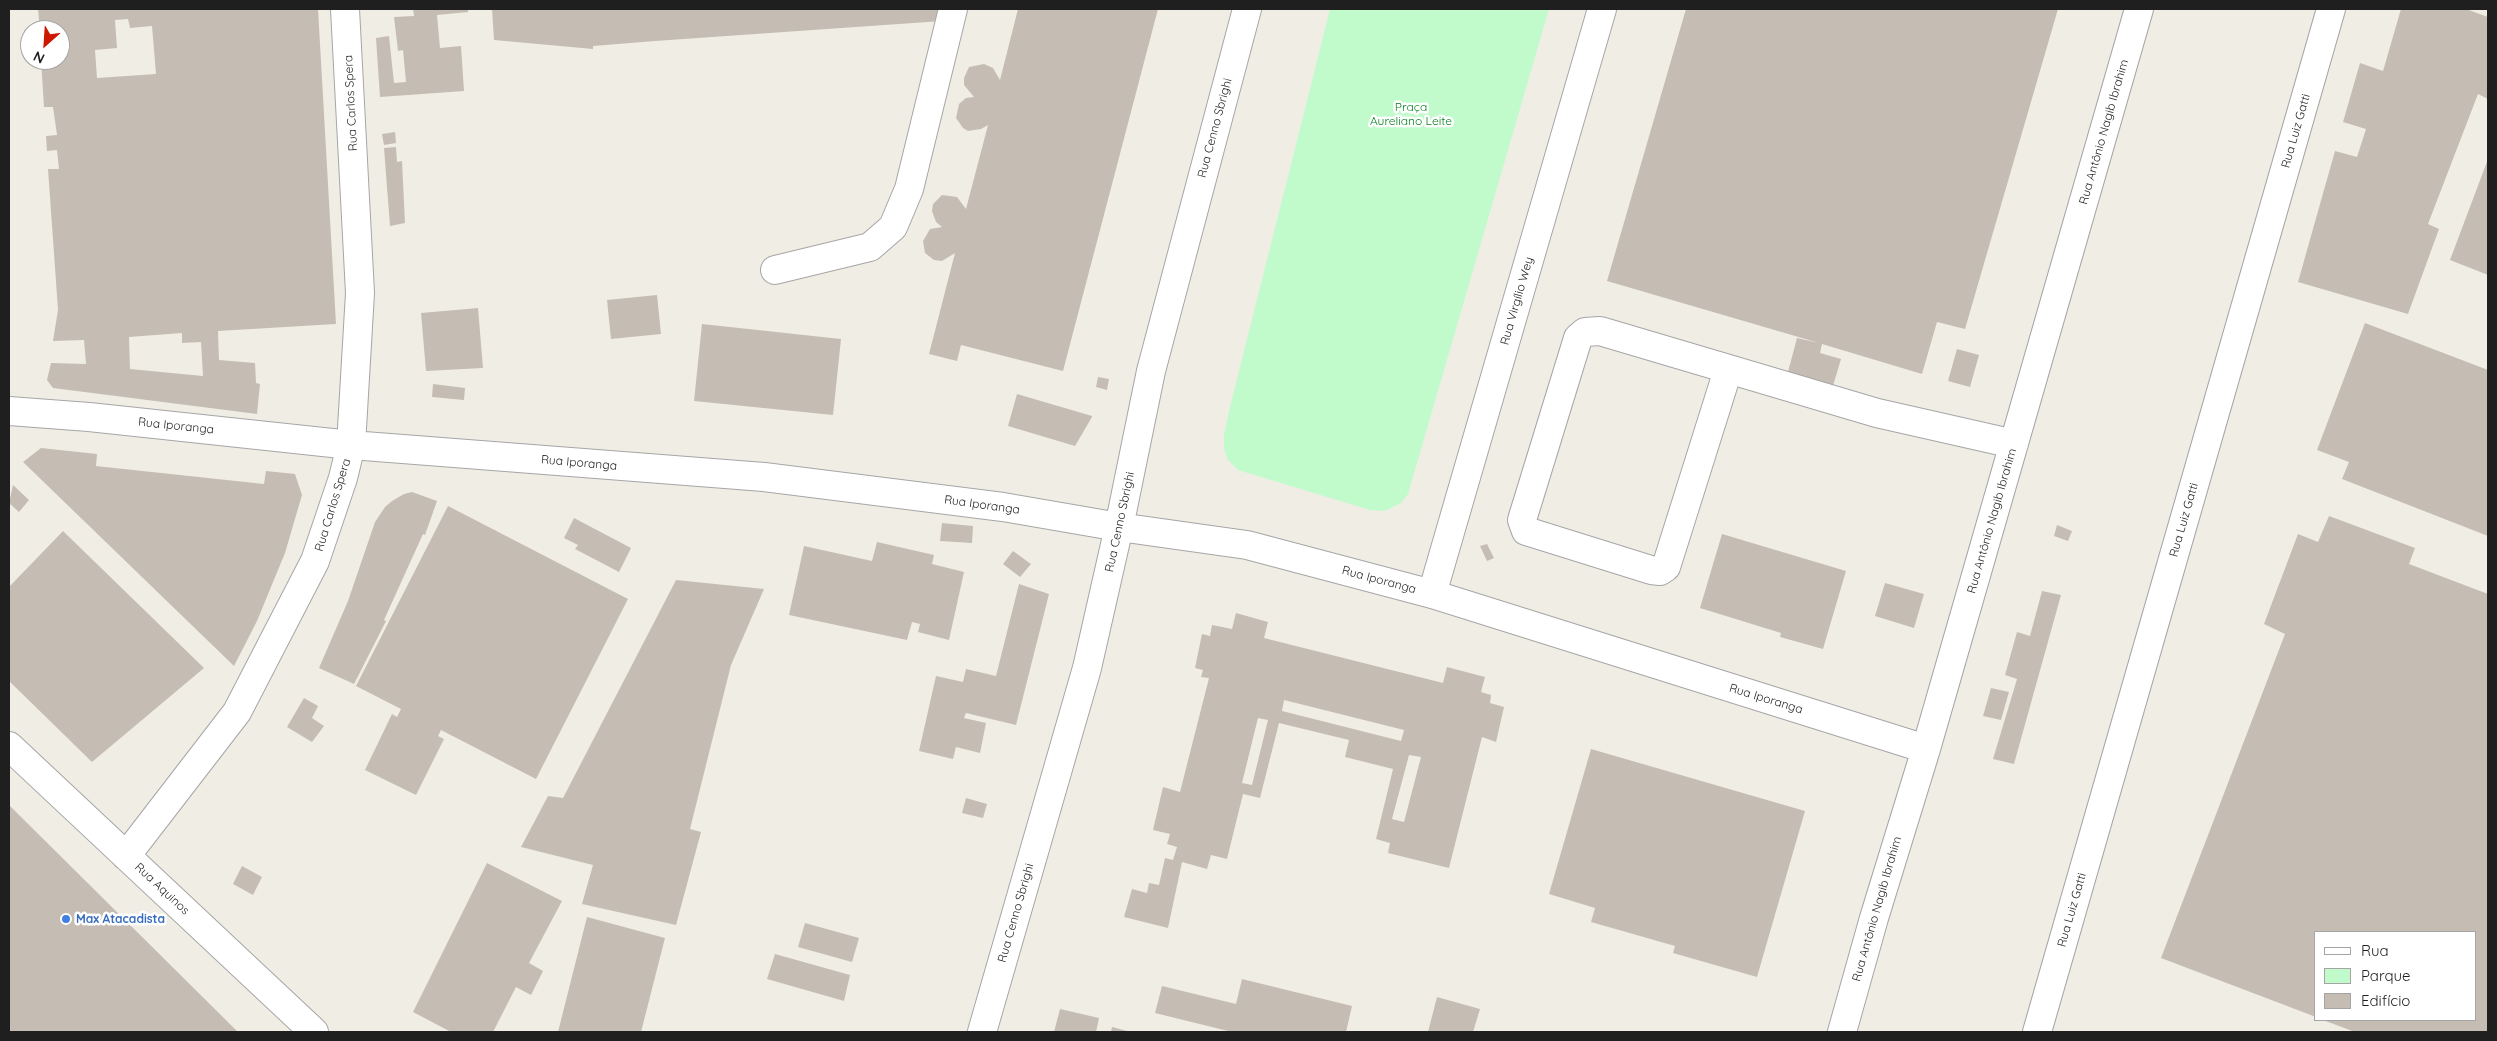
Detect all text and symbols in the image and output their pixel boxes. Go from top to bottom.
north arrow [20,20,70,70]
text: N [30,47,47,68]
street label: Rua Carlos Spera [341,55,361,151]
street label: Rua Antônio Nagib Ibrahim [2076,58,2132,206]
street label: Rua Cenno Sbrighi [1195,77,1235,179]
street label: Rua Luiz Gatti [2279,92,2313,170]
park label: Praça Aureliano Leite [1370,100,1452,128]
street label: Rua Virgílio Wey [1498,255,1536,347]
street label: Rua Iporanga [137,415,215,437]
street label: Rua Antônio Nagib Ibrahim [1964,447,2020,595]
street label: Rua Iporanga [540,453,618,473]
street label: Rua Carlos Spera [312,457,354,553]
street label: Rua Cenno Sbrighi [1102,470,1138,574]
street label: Rua Luiz Gatti [2167,481,2201,559]
street label: Rua Iporanga [943,493,1021,517]
street label: Rua Iporanga [1340,563,1418,597]
street label: Rua Iporanga [1727,681,1805,717]
street label: Rua Antônio Nagib Ibrahim [1849,835,1905,983]
street label: Rua Aquinos [132,860,192,918]
street label: Rua Cenno Sbrighi [995,862,1037,964]
street label: Rua Luiz Gatti [2055,871,2089,949]
place label: Max Atacadista [76,912,165,926]
marker: Max Atacadista [60,913,72,925]
legend [2314,931,2477,1021]
text: Rua [2361,941,2389,960]
text: Parque [2361,966,2411,985]
text: Edifício [2361,991,2410,1010]

